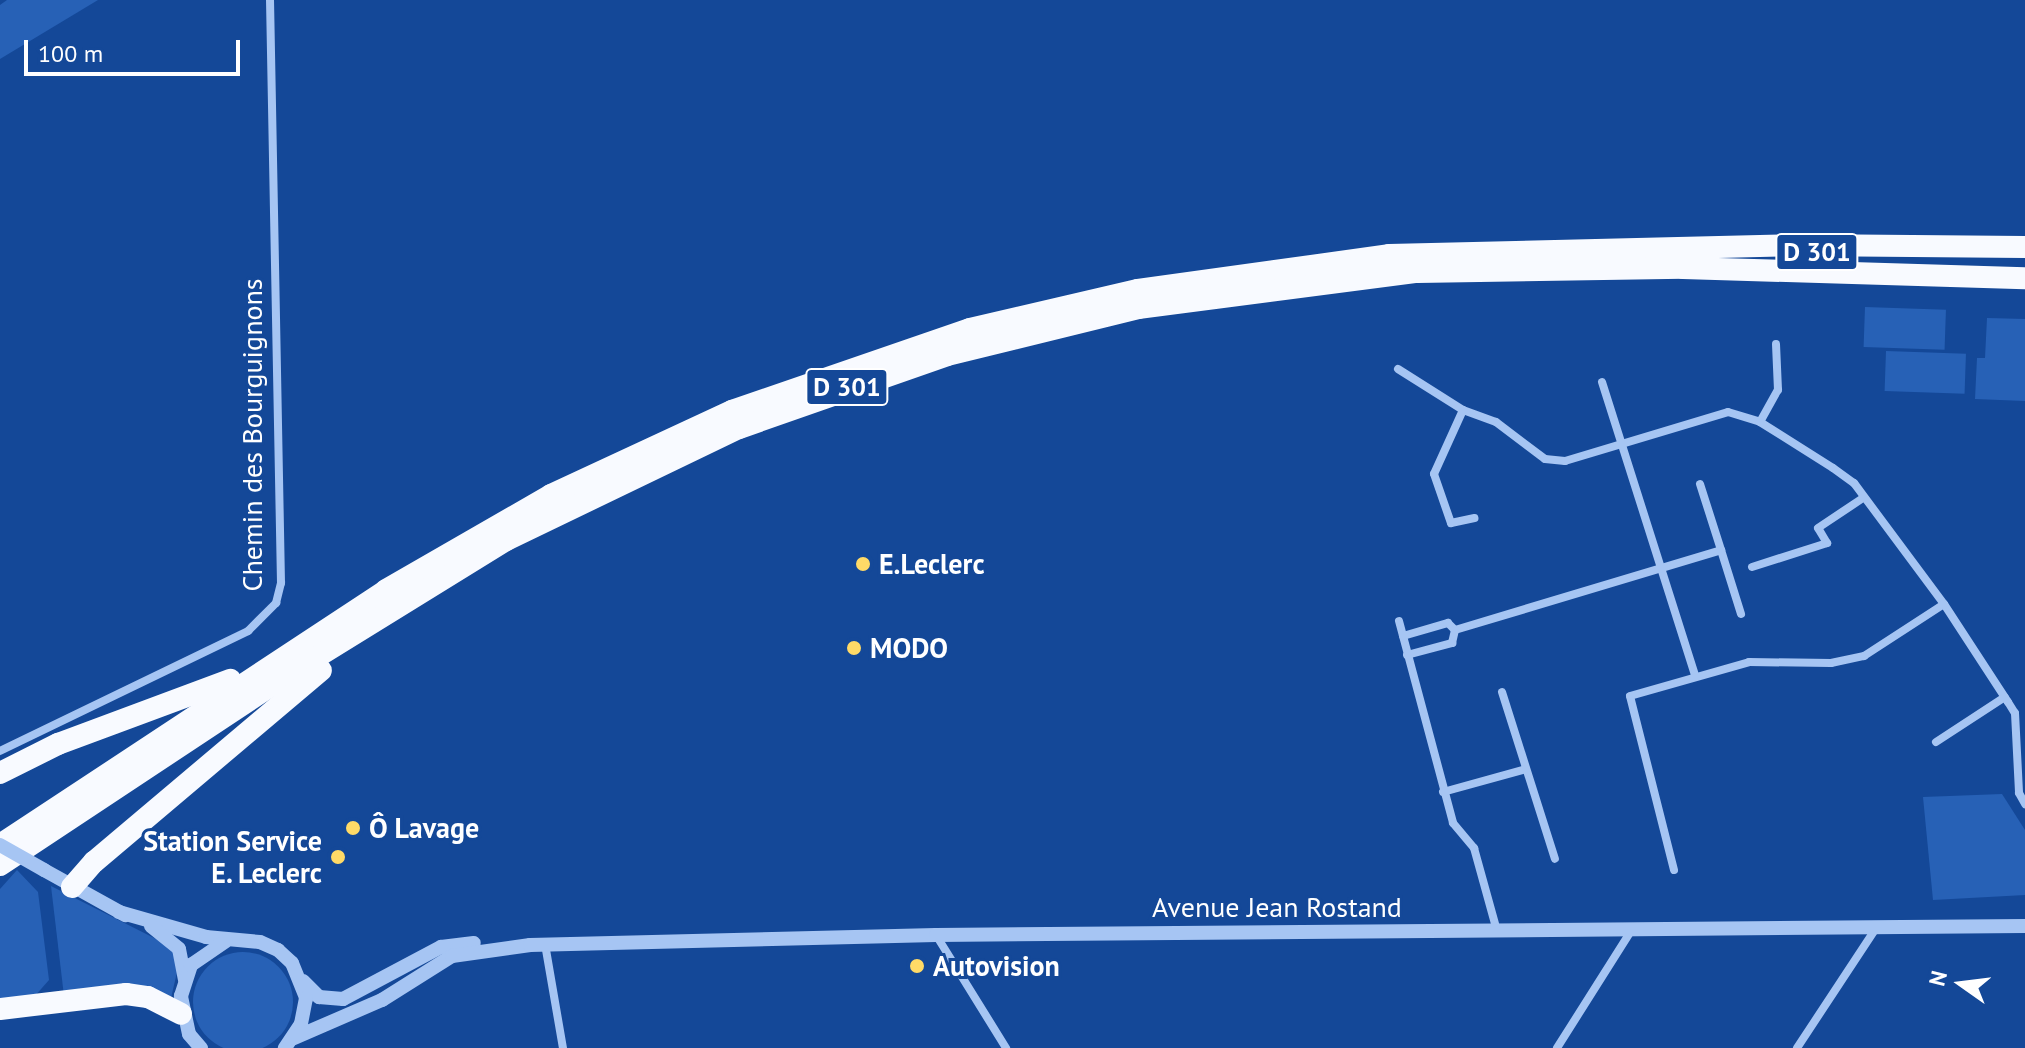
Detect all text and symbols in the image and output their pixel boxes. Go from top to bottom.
scale bar [28,24,244,74]
text: 100 m [38,38,103,69]
road number: D 301 [1775,230,1859,274]
street label: Chemin des Bourguignons [235,278,269,592]
road number: D 301 [805,365,889,409]
place label: E.Leclerc [879,547,985,581]
marker: E.Leclerc [854,555,872,573]
place label: MODO [870,631,948,665]
marker: MODO [845,639,863,657]
place label: Ô Lavage [369,811,480,845]
marker: Ô Lavage [344,819,362,837]
place label: Station Service E. Leclerc [143,824,322,890]
marker: Station Service E. Leclerc [329,848,347,866]
street label: Avenue Jean Rostand [1152,890,1402,924]
north arrow [1921,944,2001,1024]
place label: Autovision [933,949,1060,983]
marker: Autovision [908,957,926,975]
text: N [1922,968,1953,989]

